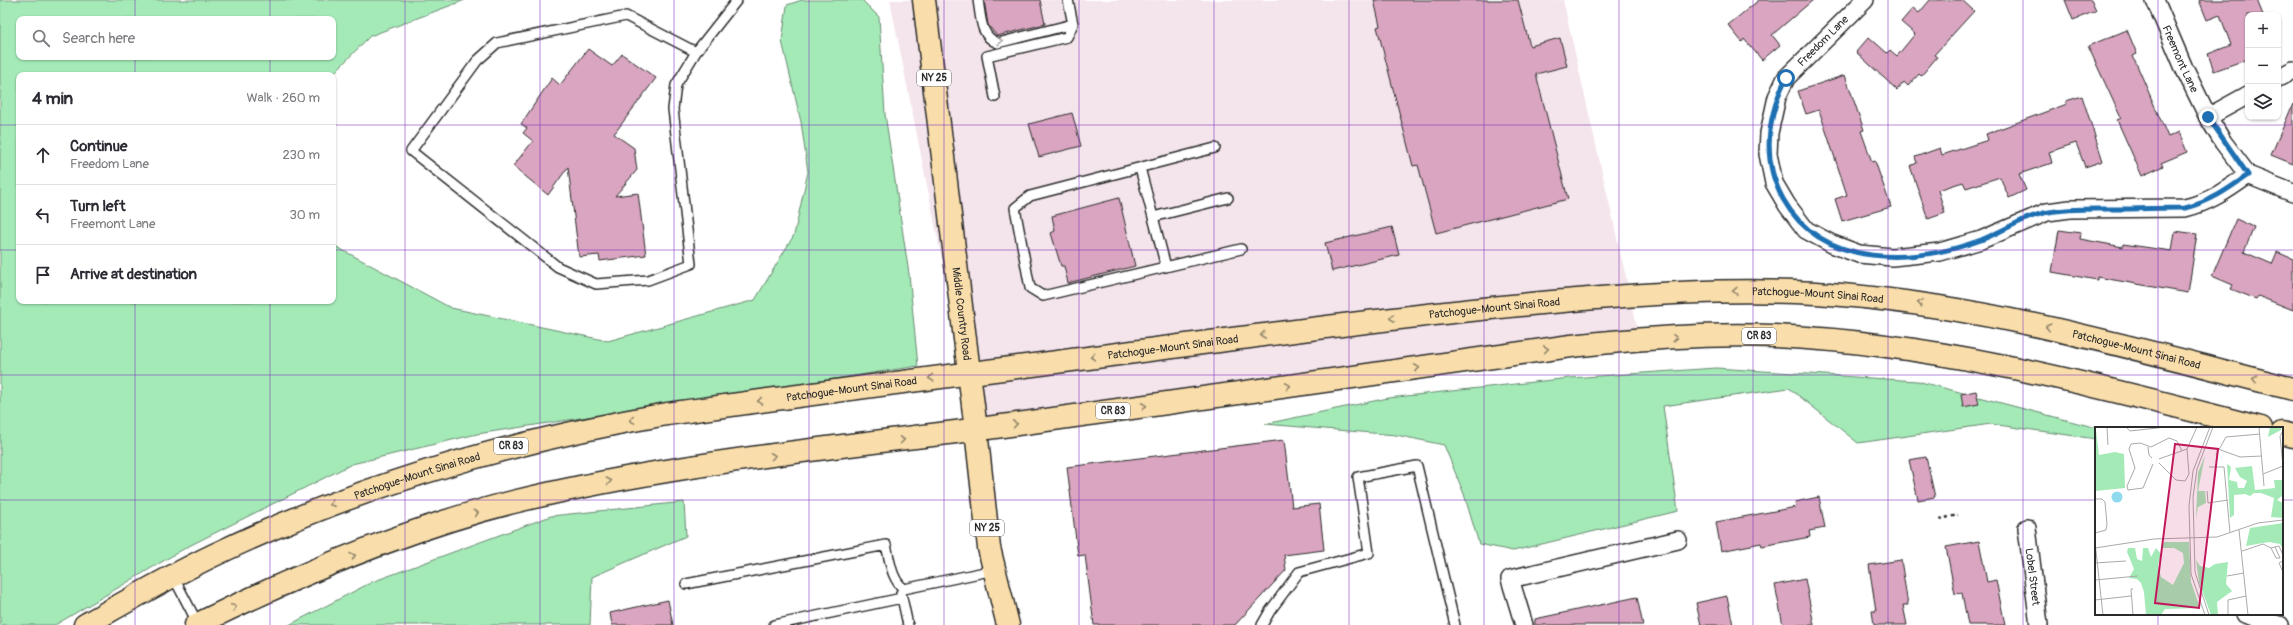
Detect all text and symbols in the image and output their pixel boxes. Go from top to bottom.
street label: Freedom Lane [1795,12,1852,69]
map controls [2245,12,2281,120]
button: + [2245,12,2281,48]
search box [16,16,336,60]
street label: Freemont Lane [2160,23,2202,95]
icon: search [30,27,52,49]
text: Search here [62,29,135,48]
one-way arrow [997,37,1003,45]
button: − [2245,48,2281,84]
route start [1777,69,1795,87]
road number: NY 25 [917,70,951,86]
button: layers [2245,84,2281,120]
text: 4 min [32,88,73,109]
text: Walk · 260 m [246,90,320,106]
route end [2199,108,2217,126]
text: Continue [70,137,128,156]
icon: ahead [32,144,54,166]
text: 230 m [283,147,320,163]
text: Freedom Lane [70,156,149,172]
text: Turn left [70,197,126,216]
icon: left [32,204,54,226]
text: 30 m [290,207,320,223]
text: Freemont Lane [70,216,155,232]
icon: arrive [32,264,54,286]
text: Arrive at destination [70,265,197,284]
street label: Middle Country Road [950,266,974,361]
street label: Patchogue-Mount Sinai Road [1752,285,1884,306]
one-way arrow [1732,287,1738,295]
street label: Patchogue-Mount Sinai Road [1428,295,1561,321]
one-way arrow [1917,299,1923,308]
one-way arrow [1389,313,1395,322]
one-way arrow [2044,323,2051,332]
street label: Patchogue-Mount Sinai Road [2071,327,2202,371]
road number: CR 83 [1742,328,1776,344]
one-way arrow [1260,330,1266,339]
street label: Patchogue-Mount Sinai Road [1107,332,1239,362]
one-way arrow [1672,333,1678,342]
one-way arrow [1542,345,1549,354]
one-way arrow [1090,352,1096,361]
one-way arrow [1414,364,1420,373]
one-way arrow [928,373,934,382]
street label: Patchogue-Mount Sinai Road [785,374,918,404]
one-way arrow [2252,376,2258,384]
one-way arrow [1285,382,1291,391]
one-way arrow [757,396,763,405]
one-way arrow [1141,402,1147,411]
road number: CR 83 [1096,403,1130,419]
one-way arrow [629,415,635,424]
one-way arrow [1012,420,1018,429]
inset map [2095,427,2283,615]
one-way arrow [899,436,905,445]
road number: CR 83 [494,438,528,454]
street label: Patchogue-Mount Sinai Road [352,450,482,502]
one-way arrow [770,452,776,461]
one-way arrow [606,477,612,486]
one-way arrow [328,499,335,507]
one-way arrow [472,509,479,518]
road number: NY 25 [970,520,1004,536]
street label: Lobel Street [2023,547,2043,607]
one-way arrow [349,552,356,560]
one-way arrow [229,604,237,612]

